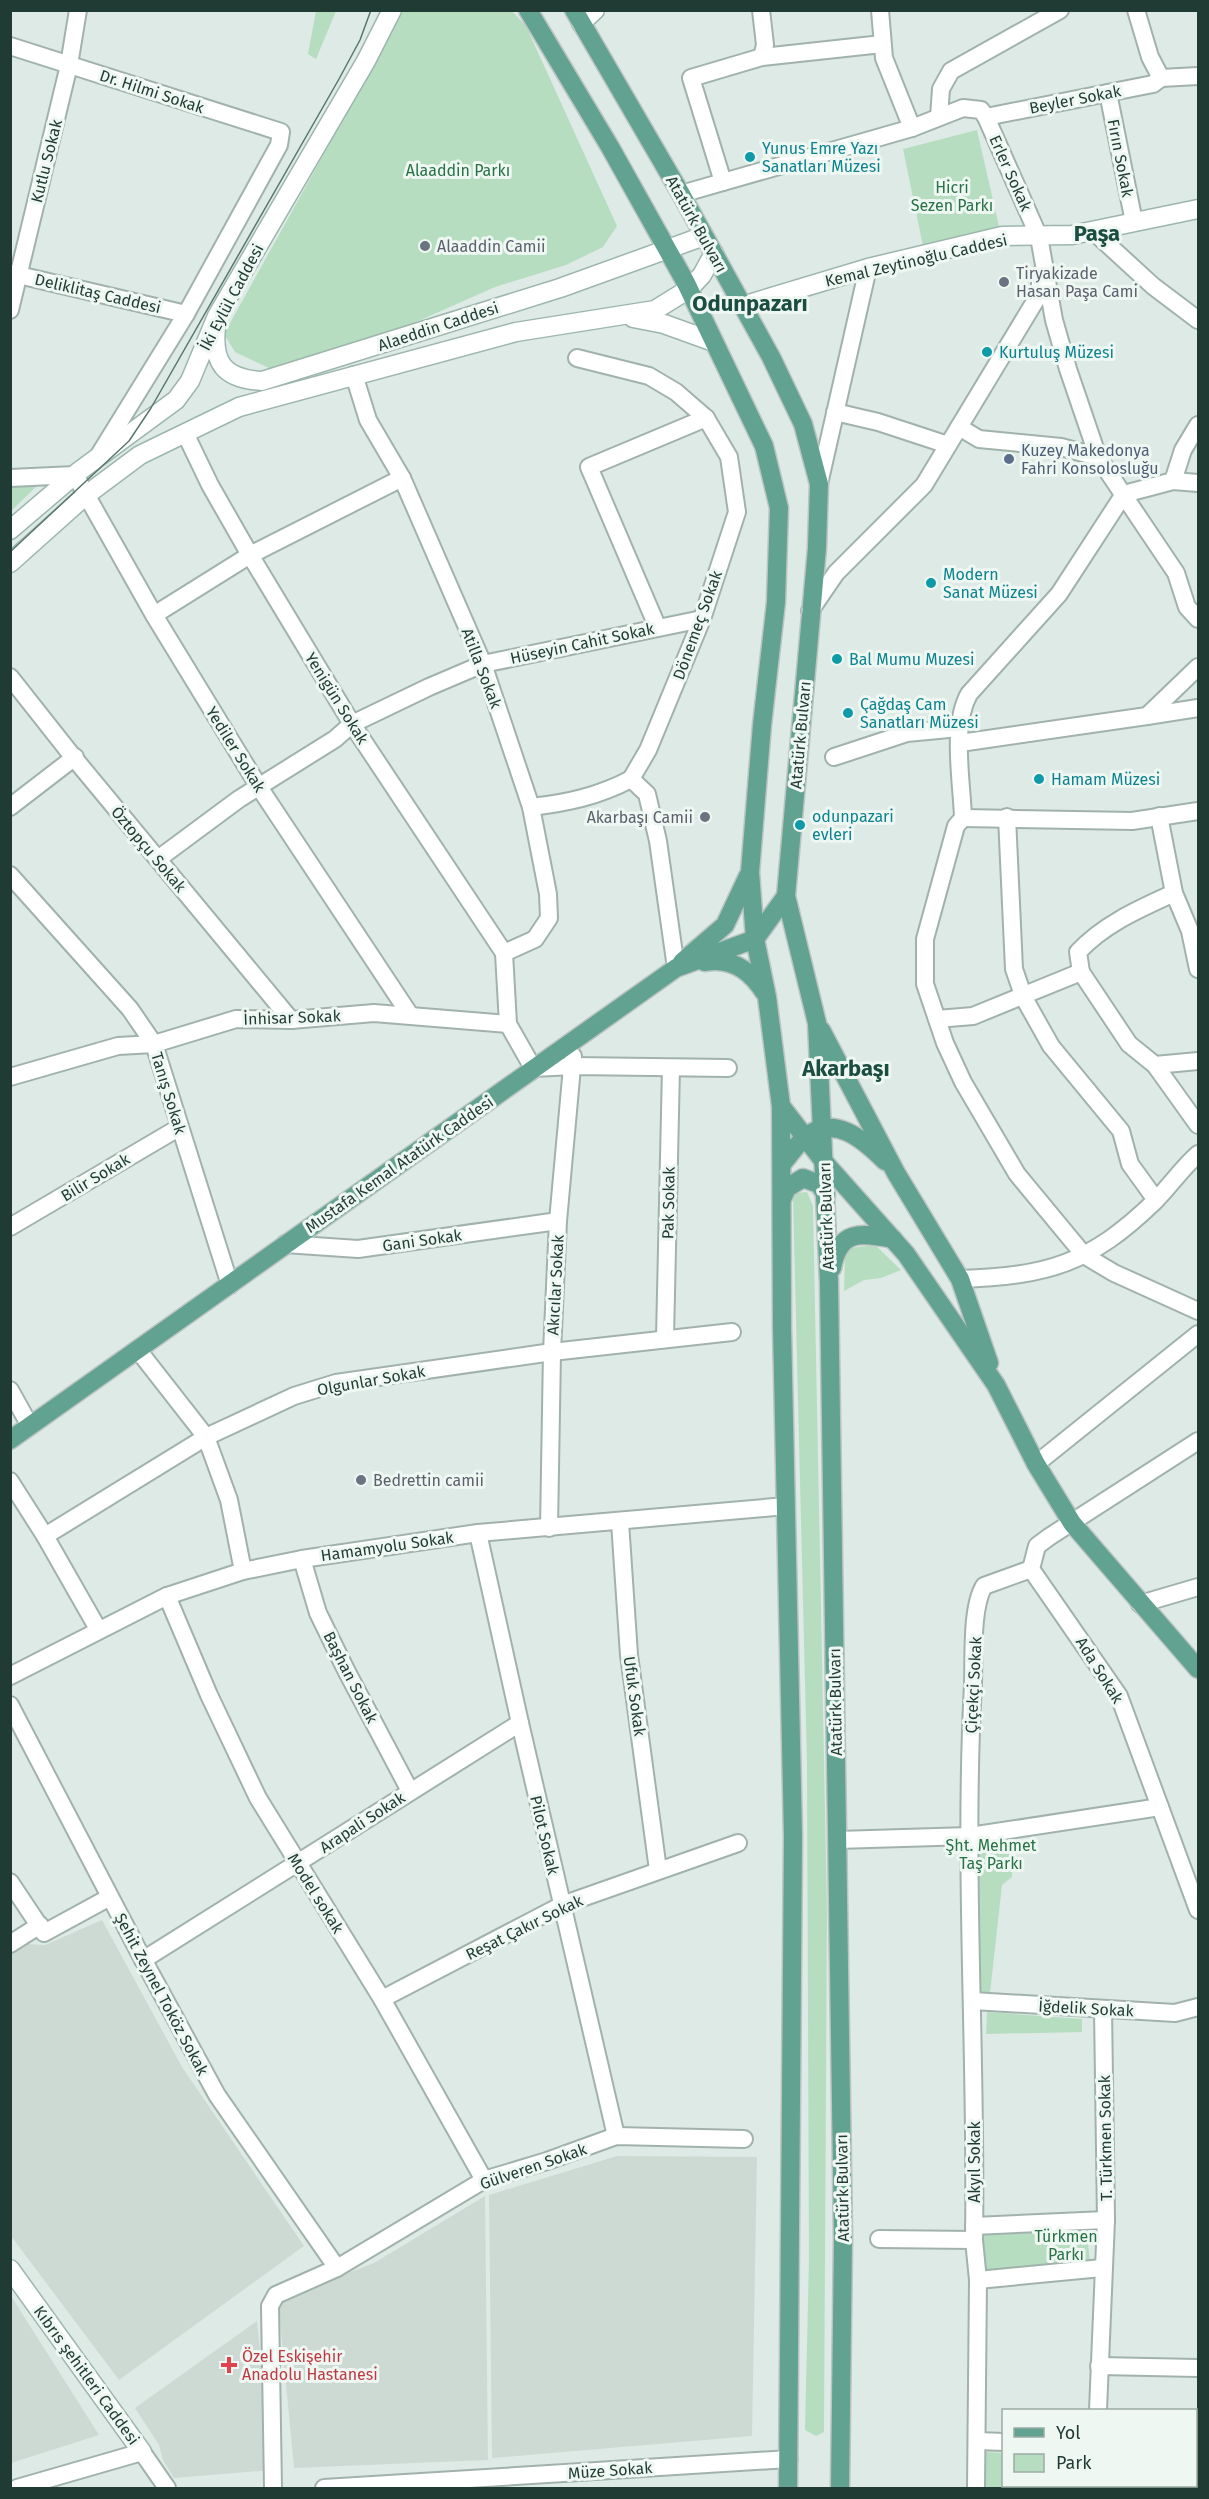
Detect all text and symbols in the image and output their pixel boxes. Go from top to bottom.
street label: Dr. Hilmi Sokak [97,66,207,118]
street label: Beyler Sokak [1028,81,1123,118]
street label: Kutlu Sokak [27,117,66,205]
street label: Fırın Sokak [1104,117,1138,199]
street label: Erler Sokak [985,132,1036,215]
place label: Yunus Emre Yazı Sanatları Müzesi [762,139,881,176]
marker: Yunus Emre Yazı Sanatları Müzesi [743,150,757,164]
park label: Alaaddin Parkı [406,161,510,180]
street label: Atatürk Bulvarı [662,172,731,276]
park label: Hicri Sezen Parkı [911,178,993,215]
district label: Paşa [1074,220,1120,247]
street label: Kemal Zeytinoğlu Caddesi [823,230,1009,291]
place label: Alaaddin Camii [437,237,546,256]
marker: Alaaddin Camii [418,239,432,253]
street label: İki Eylül Caddesi [194,240,268,354]
place label: Tiryakizade Hasan Paşa Cami [1016,264,1138,302]
street label: Deliklitaş Caddesi [33,270,163,318]
marker: Tiryakizade Hasan Paşa Cami [997,275,1011,289]
district label: Odunpazarı [692,290,808,317]
street label: Alaeddin Caddesi [375,298,501,355]
place label: Kurtuluş Müzesi [999,343,1114,363]
marker: Kurtuluş Müzesi [980,345,994,359]
place label: Kuzey Makedonya Fahri Konsolosluğu [1021,441,1159,478]
marker: Kuzey Makedonya Fahri Konsolosluğu [1002,452,1016,466]
place label: Modern Sanat Müzesi [943,565,1038,602]
street label: Dönemeç Sokak [669,567,727,683]
marker: Modern Sanat Müzesi [924,576,938,590]
street label: Hüseyin Cahit Sokak [508,619,657,668]
street label: Atilla Sokak [458,625,506,712]
street label: Yenigün Sokak [301,649,373,748]
place label: Bal Mumu Muzesi [849,650,975,669]
marker: Bal Mumu Muzesi [830,652,844,666]
street label: Atatürk Bulvarı [786,681,815,790]
place label: Çağdaş Cam Sanatları Müzesi [860,695,979,732]
street label: Yediler Sokak [202,703,270,796]
marker: Çağdaş Cam Sanatları Müzesi [841,706,855,720]
place label: Hamam Müzesi [1051,770,1160,789]
marker: Hamam Müzesi [1032,772,1046,786]
street label: Öztopçu Sokak [106,803,191,897]
place label: odunpazari evleri [812,807,894,844]
place label: Akarbaşı Camii [587,808,693,828]
marker: Akarbaşı Camii [698,810,712,824]
marker: odunpazari evleri [793,818,807,832]
street label: İnhisar Sokak [243,1005,342,1029]
street label: Tanış Sokak [146,1050,190,1137]
district label: Akarbaşı [801,1055,890,1082]
street label: Mustafa Kemal Atatürk Caddesi [302,1092,497,1237]
street label: Bilir Sokak [57,1149,134,1205]
street label: Atatürk Bulvarı [815,1162,838,1270]
street label: Pak Sokak [658,1166,679,1239]
street label: Gani Sokak [381,1225,464,1255]
street label: Akıcılar Sokak [543,1233,568,1336]
street label: Olgunlar Sokak [316,1362,427,1399]
place label: Bedrettin camii [373,1471,484,1490]
marker: Bedrettin camii [354,1473,368,1487]
street label: Hamamyolu Sokak [319,1528,455,1565]
street label: Başhan Sokak [318,1628,382,1727]
street label: Ada Sokak [1072,1634,1128,1708]
street label: Çiçekçi Sokak [961,1635,987,1734]
street label: Atatürk Bulvarı [825,1648,846,1756]
street label: Ufuk Sokak [619,1655,650,1738]
street label: Arapali Sokak [316,1787,409,1857]
street label: Pilot Sokak [526,1794,563,1877]
park label: Şht. Mehmet Taş Parkı [946,1836,1037,1874]
street label: Model sokak [283,1850,348,1937]
street label: Reşat Çakır Sokak [463,1891,587,1965]
street label: Şehit Zeynel Toköz Sokak [110,1910,213,2080]
street label: İğdelik Sokak [1038,1996,1135,2021]
street label: T. Türkmen Sokak [1095,2074,1116,2201]
street label: Akyıl Sokak [965,2120,984,2203]
street label: Atatürk Bulvarı [832,2134,853,2242]
street label: Gülveren Sokak [477,2139,590,2194]
park label: Türkmen Parkı [1034,2227,1098,2264]
street label: Kıbrıs şehitleri Caddesi [29,2302,143,2449]
place label: Özel Eskişehir Anadolu Hastanesi [242,2347,378,2384]
marker: Özel Eskişehir Anadolu Hastanesi [220,2356,238,2374]
legend [1002,2409,1197,2487]
text: Yol [1056,2422,1081,2444]
text: Park [1056,2452,1092,2474]
street label: Müze Sokak [567,2458,654,2483]

